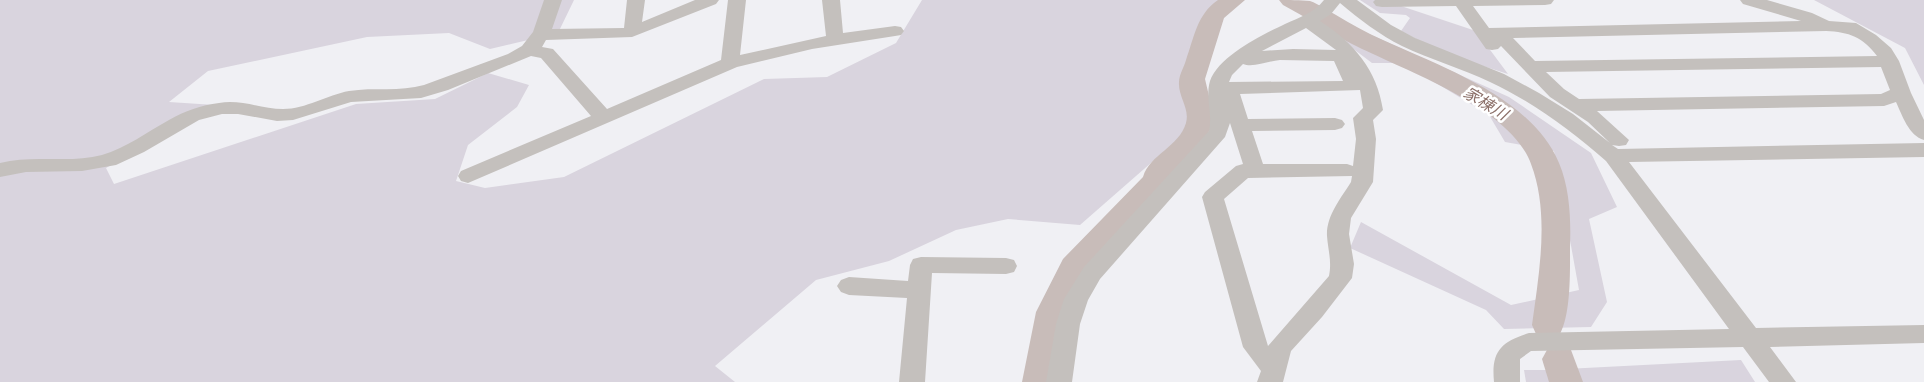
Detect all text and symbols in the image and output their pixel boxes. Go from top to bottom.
water label: 家棟川 [1460,81,1514,126]

